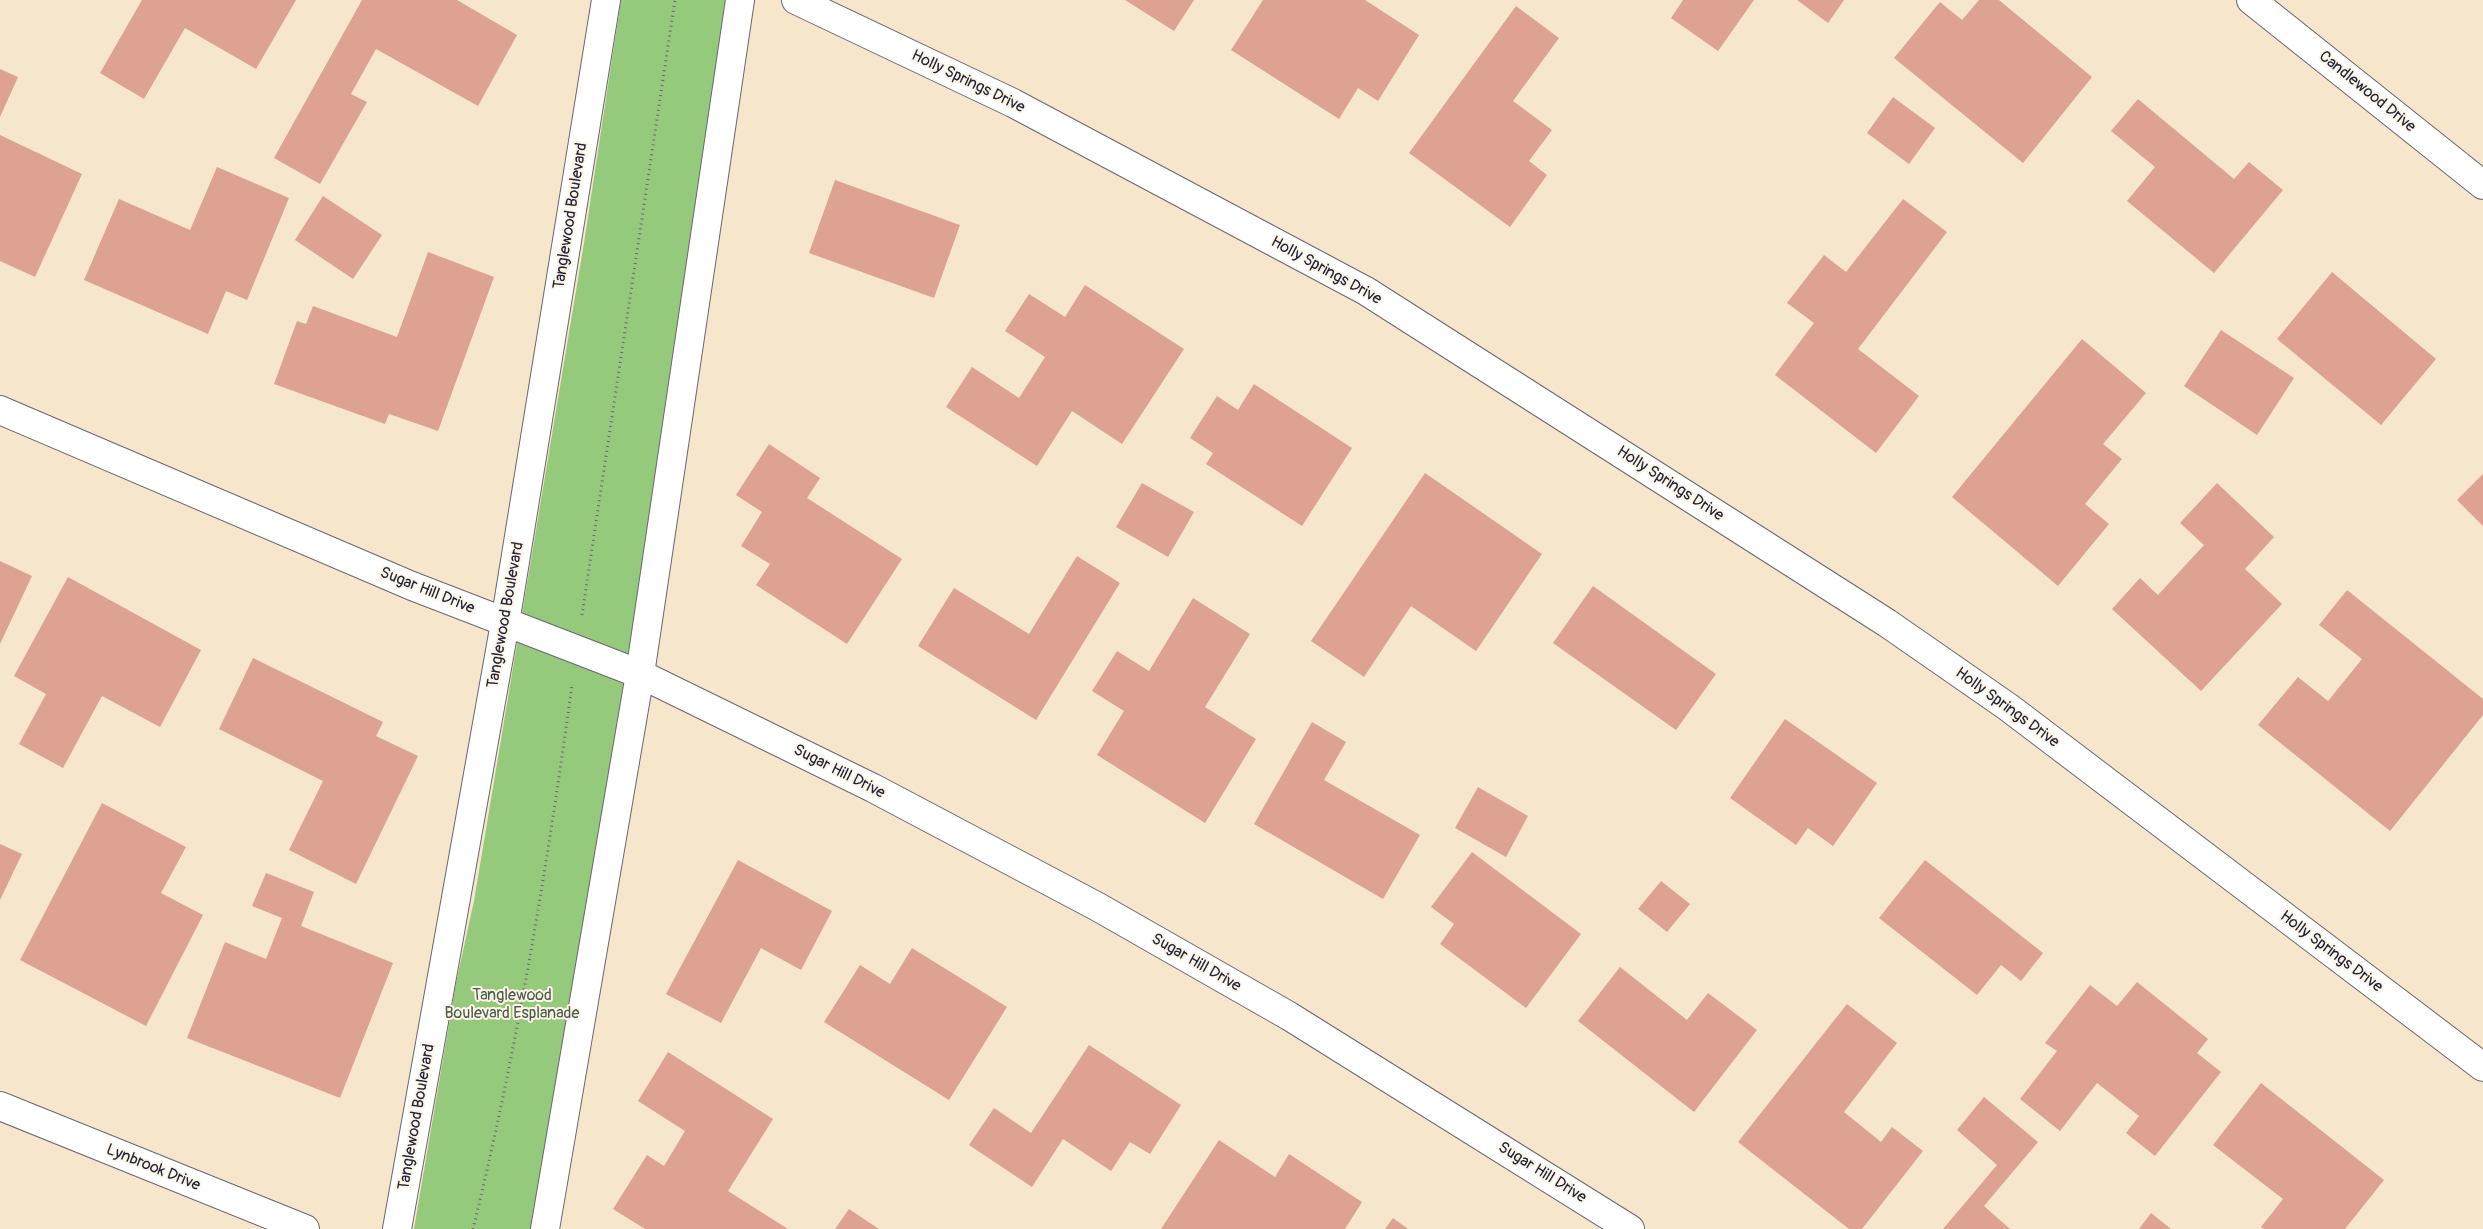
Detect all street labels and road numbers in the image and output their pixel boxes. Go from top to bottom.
street label: Holly Springs Drive [908,46,1028,118]
street label: Candlewood Drive [2315,47,2419,137]
street label: Tanglewood Boulevard [550,141,592,291]
street label: Holly Springs Drive [1267,233,1385,309]
street label: Holly Springs Drive [1613,442,1727,526]
street label: Tanglewood Boulevard [484,540,528,690]
street label: Sugar Hill Drive [377,563,477,619]
street label: Holly Springs Drive [1951,664,2063,752]
street label: Sugar Hill Drive [790,741,888,803]
street label: Holly Springs Drive [2276,907,2386,997]
street label: Sugar Hill Drive [1148,930,1244,996]
street label: Tanglewood Boulevard [395,1042,439,1192]
street label: Sugar Hill Drive [1494,1138,1590,1208]
street label: Lynbrook Drive [103,1140,203,1196]

